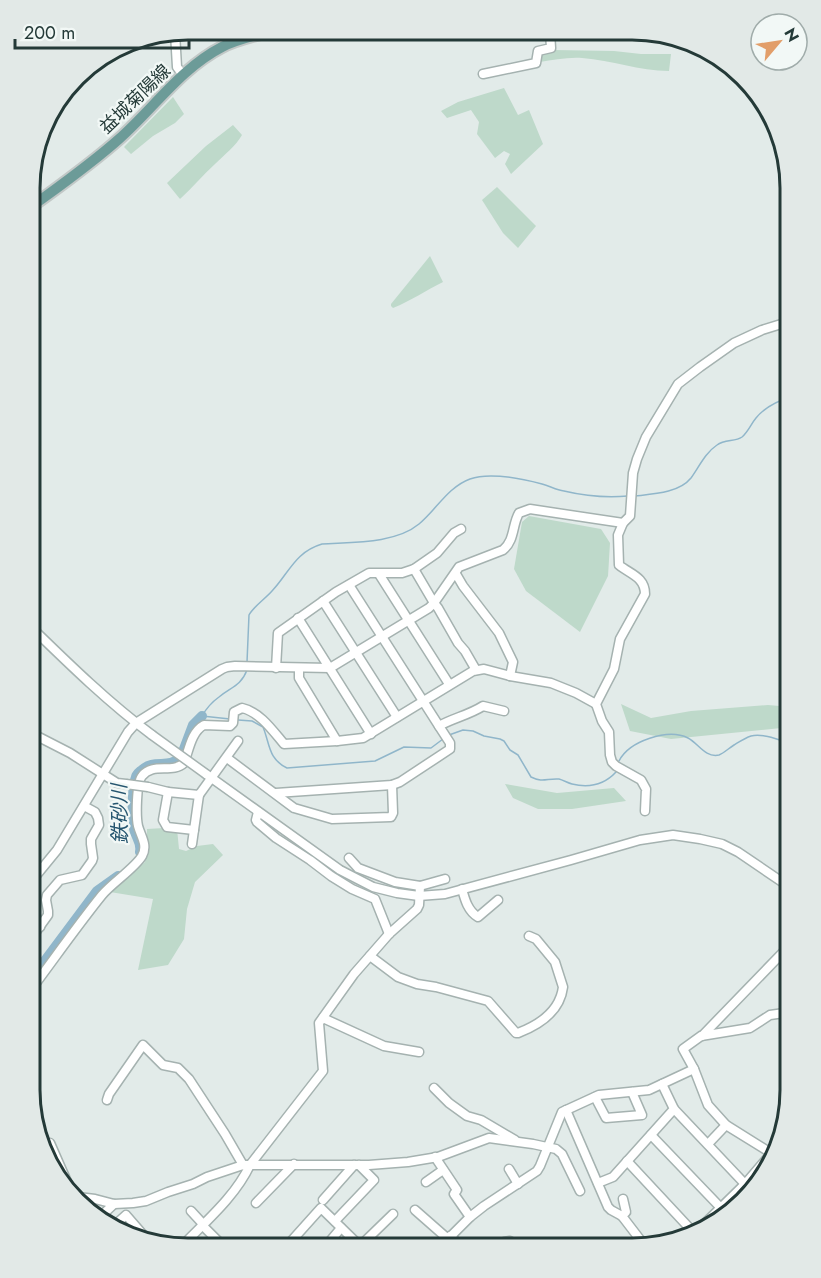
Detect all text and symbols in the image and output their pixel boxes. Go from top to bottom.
scale bar [15,12,189,50]
north arrow [749,12,809,72]
text: 200 m [24,20,75,46]
text: N [779,24,805,46]
street label: 益城菊陽線 [94,58,176,140]
water label: 鉄砂川 [105,782,135,844]

